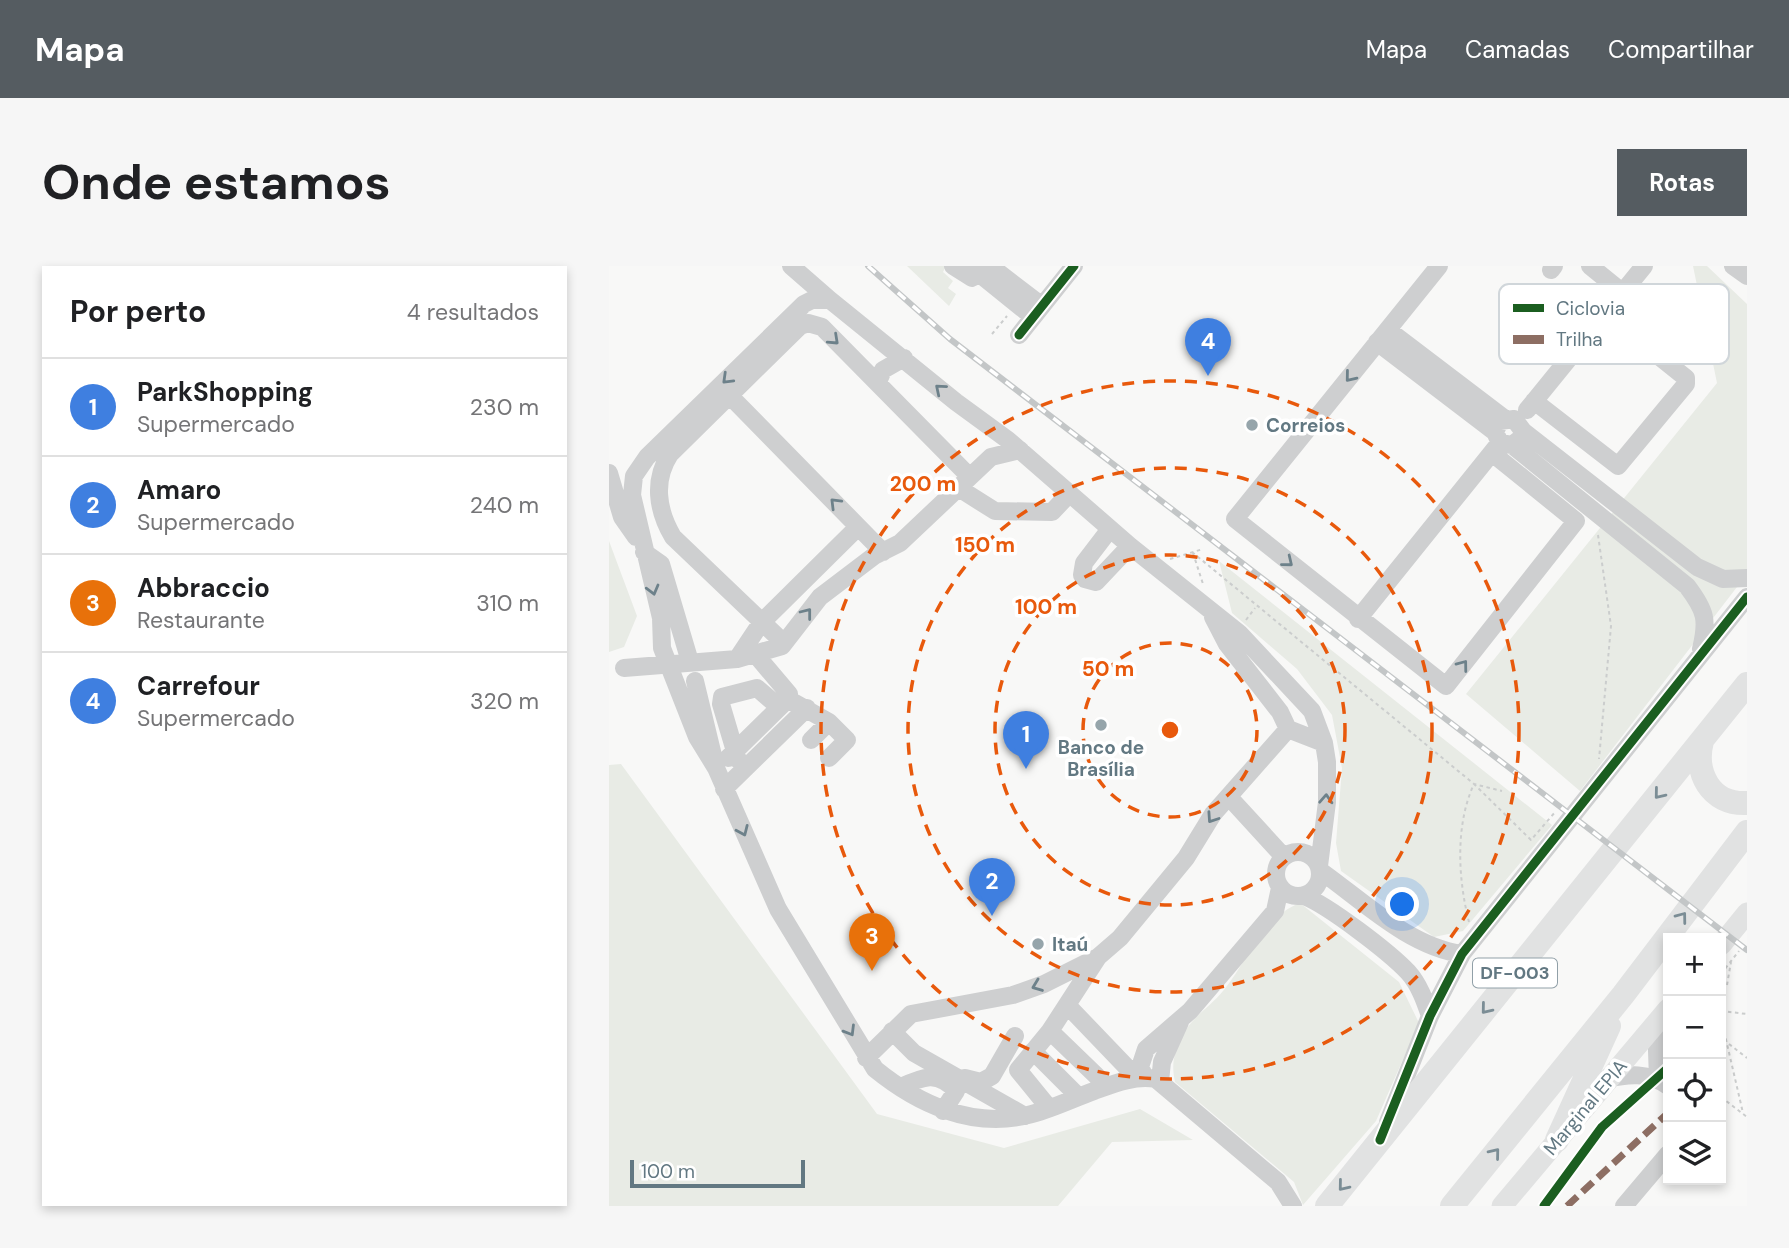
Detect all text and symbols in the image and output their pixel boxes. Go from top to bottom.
text: Mapa [35,28,125,71]
text: Mapa [1366,34,1427,65]
text: Camadas [1465,34,1570,65]
text: Compartilhar [1608,34,1754,65]
button: Rotas [1617,149,1747,216]
text: Onde estamos [42,150,391,214]
legend [1499,284,1729,364]
text: Por perto [70,292,206,331]
text: Ciclovia [1556,296,1625,321]
text: 4 resultados [407,297,539,327]
pin: 4 [1185,318,1231,376]
text: Trilha [1556,327,1603,352]
one-way arrow [826,331,839,344]
one-way arrow [1346,368,1358,381]
one-way arrow [722,371,735,384]
text: ParkShopping [137,375,313,409]
one-way arrow [935,385,948,397]
text: 1 [89,392,97,422]
text: 230 m [470,392,539,422]
text: Supermercado [137,409,295,439]
place label: Correios [1266,413,1345,438]
marker: Correios [1244,417,1260,433]
text: 200 m [890,470,956,498]
text: Amaro [137,473,221,507]
text: 2 [86,490,100,520]
text: 240 m [470,490,539,520]
one-way arrow [831,499,843,511]
text: Supermercado [137,507,295,537]
text: 150 m [955,531,1015,559]
one-way arrow [1280,554,1293,566]
text: Abbraccio [137,571,270,605]
one-way arrow [645,584,659,596]
text: 3 [86,588,100,618]
text: 310 m [476,588,539,618]
text: 100 m [1015,593,1077,621]
text: Restaurante [137,605,265,635]
one-way arrow [798,609,811,621]
text: 50 m [1082,655,1134,683]
one-way arrow [1454,661,1467,673]
text: Carrefour [137,669,260,703]
text: 4 [86,686,100,716]
text: 320 m [470,686,539,716]
text: Supermercado [137,703,295,733]
pin: 1 [1003,711,1049,769]
marker: Banco de Brasília [1093,717,1109,733]
centre of rings [1158,718,1182,742]
place label: Banco de Brasília [1058,735,1144,782]
one-way arrow [1655,785,1667,798]
one-way arrow [1319,793,1334,804]
one-way arrow [1208,810,1220,823]
one-way arrow [735,823,749,836]
pin: 2 [969,858,1015,916]
your location [1385,887,1419,921]
one-way arrow [1674,912,1687,925]
pin: 3 [849,913,895,971]
place label: Itaú [1052,932,1088,957]
map controls [1663,933,1726,1185]
button: + [1663,933,1726,996]
marker: Itaú [1030,936,1046,952]
road number: DF-003 [1473,958,1557,988]
one-way arrow [1031,978,1043,992]
button: − [1663,996,1726,1059]
one-way arrow [1482,1001,1494,1014]
one-way arrow [842,1023,855,1036]
street label: Marginal EPIA [1538,1054,1633,1160]
button: locate [1663,1059,1726,1122]
button: layers [1663,1122,1726,1185]
one-way arrow [1487,1148,1499,1161]
scale bar [630,1157,805,1189]
text: 100 m [641,1159,695,1184]
one-way arrow [1339,1178,1351,1191]

